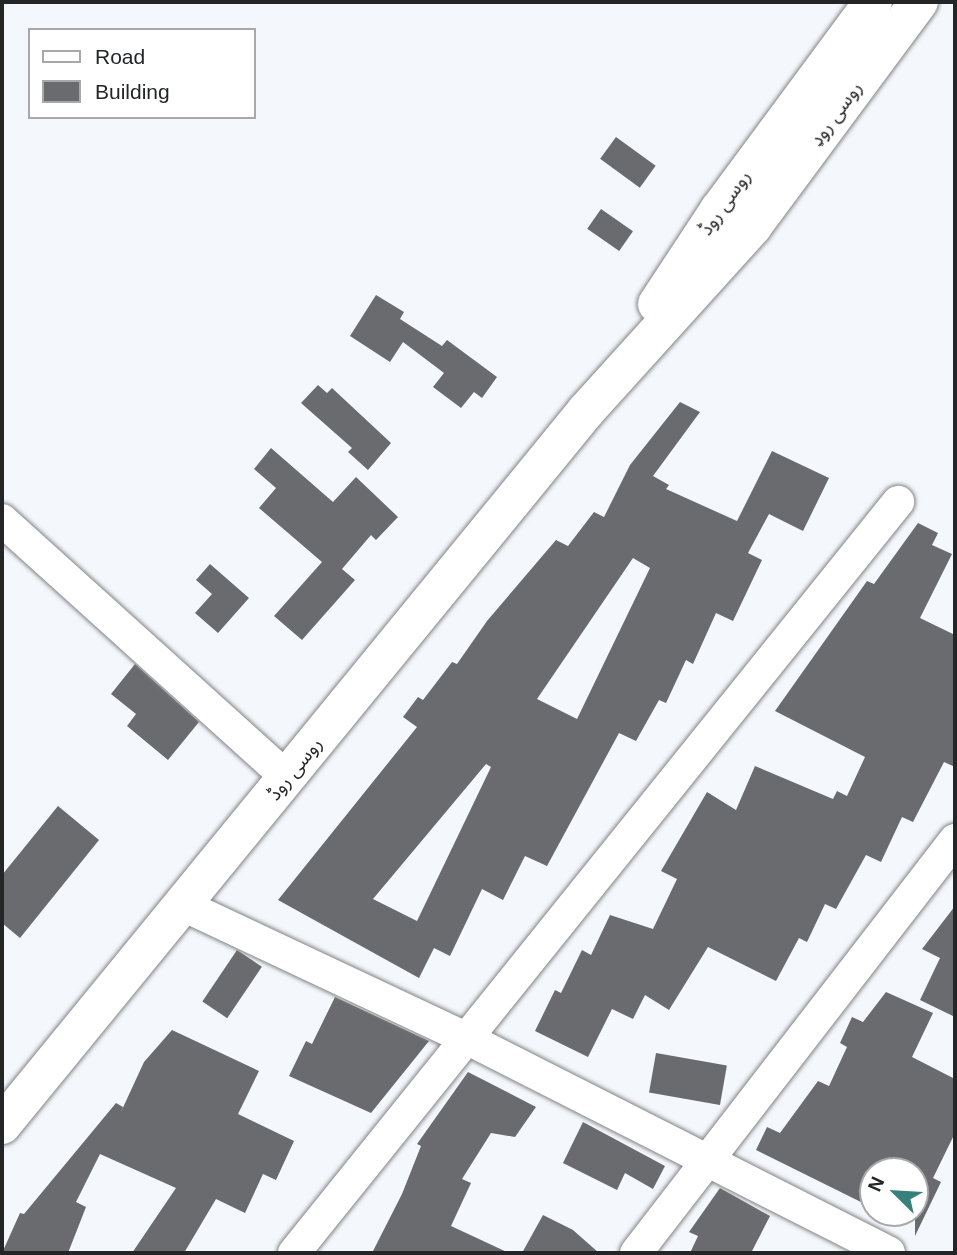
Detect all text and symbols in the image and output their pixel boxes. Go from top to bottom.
legend [28,28,256,119]
text: Road [95,45,145,68]
street label: روسی روډ [805,77,867,151]
text: Building [95,80,170,103]
street label: روسی روڈ [694,166,756,240]
street label: روسی روڈ [263,733,327,805]
north arrow [859,1157,929,1227]
text: N [864,1174,889,1195]

